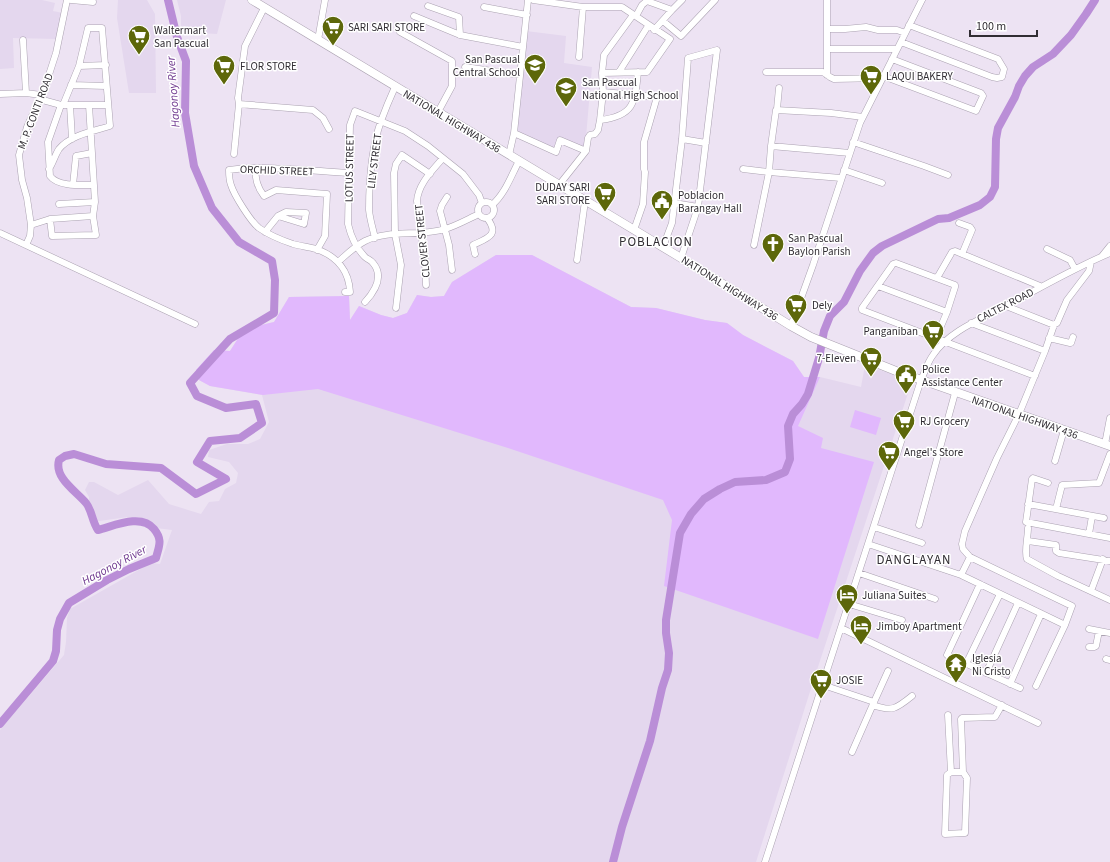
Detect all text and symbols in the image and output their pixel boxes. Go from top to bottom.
scale bar [970,12,1037,38]
supermarket icon: SARI SARI STORE [320,14,346,47]
text: 100 m [976,18,1006,35]
place label: SARI SARI STORE [348,20,425,35]
supermarket icon: Waltermart San Pascual [126,23,152,56]
place label: Waltermart San Pascual [154,23,209,51]
place label: San Pascual Central School [453,52,520,80]
school or university icon: San Pascual Central School [522,52,548,85]
supermarket icon: FLOR STORE [211,53,237,86]
water label: Hagonoy River [162,55,184,128]
place label: FLOR STORE [240,59,297,74]
supermarket icon: LAQUI BAKERY [858,63,884,96]
place label: LAQUI BAKERY [886,69,954,84]
street label: M. P. CONTI ROAD [14,71,57,151]
school or university icon: San Pascual National High School [553,75,579,108]
place label: San Pascual National High School [582,75,679,103]
street label: NATIONAL HIGHWAY 436 [400,86,504,157]
street label: LILY STREET [364,133,385,190]
street label: LOTUS STREET [341,134,358,202]
street label: ORCHID STREET [240,162,314,179]
place label: DUDAY SARI SARI STORE [535,180,590,208]
supermarket icon: DUDAY SARI SARI STORE [592,180,618,213]
public building icon: Poblacion Barangay Hall [649,188,675,221]
place label: Poblacion Barangay Hall [678,188,742,216]
street label: CLOVER STREET [411,203,434,278]
church icon: San Pascual Baylon Parish [760,231,786,264]
place label: San Pascual Baylon Parish [788,231,851,259]
district label: POBLACION [619,233,693,251]
street label: NATIONAL HIGHWAY 436 [678,253,781,325]
street label: CALTEX ROAD [974,285,1036,326]
supermarket icon: Dely [783,292,809,325]
place label: Dely [812,298,832,313]
supermarket icon: Panganiban [920,318,946,351]
place label: Panganiban [864,324,918,339]
supermarket icon: 7-Eleven [858,345,884,378]
place label: 7-Eleven [816,351,856,366]
public building icon: Police Assistance Center [893,362,919,395]
place label: Police Assistance Center [922,362,1003,390]
street label: NATIONAL HIGHWAY 436 [970,392,1081,443]
supermarket icon: RJ Grocery [891,408,917,441]
place label: RJ Grocery [920,414,969,429]
supermarket icon: Angel's Store [876,439,902,472]
place label: Angel's Store [904,445,964,460]
water label: Hagonoy River [79,541,150,590]
district label: DANGLAYAN [876,551,952,569]
hotel icon: Juliana Suites [834,582,860,615]
place label: Juliana Suites [862,588,927,603]
hotel icon: Jimboy Apartment [848,613,874,646]
place label: Jimboy Apartment [876,619,962,634]
temple icon: Iglesia Ni Cristo [943,651,969,684]
place label: Iglesia Ni Cristo [972,651,1011,679]
supermarket icon: JOSIE [808,667,834,700]
place label: JOSIE [836,673,863,688]

